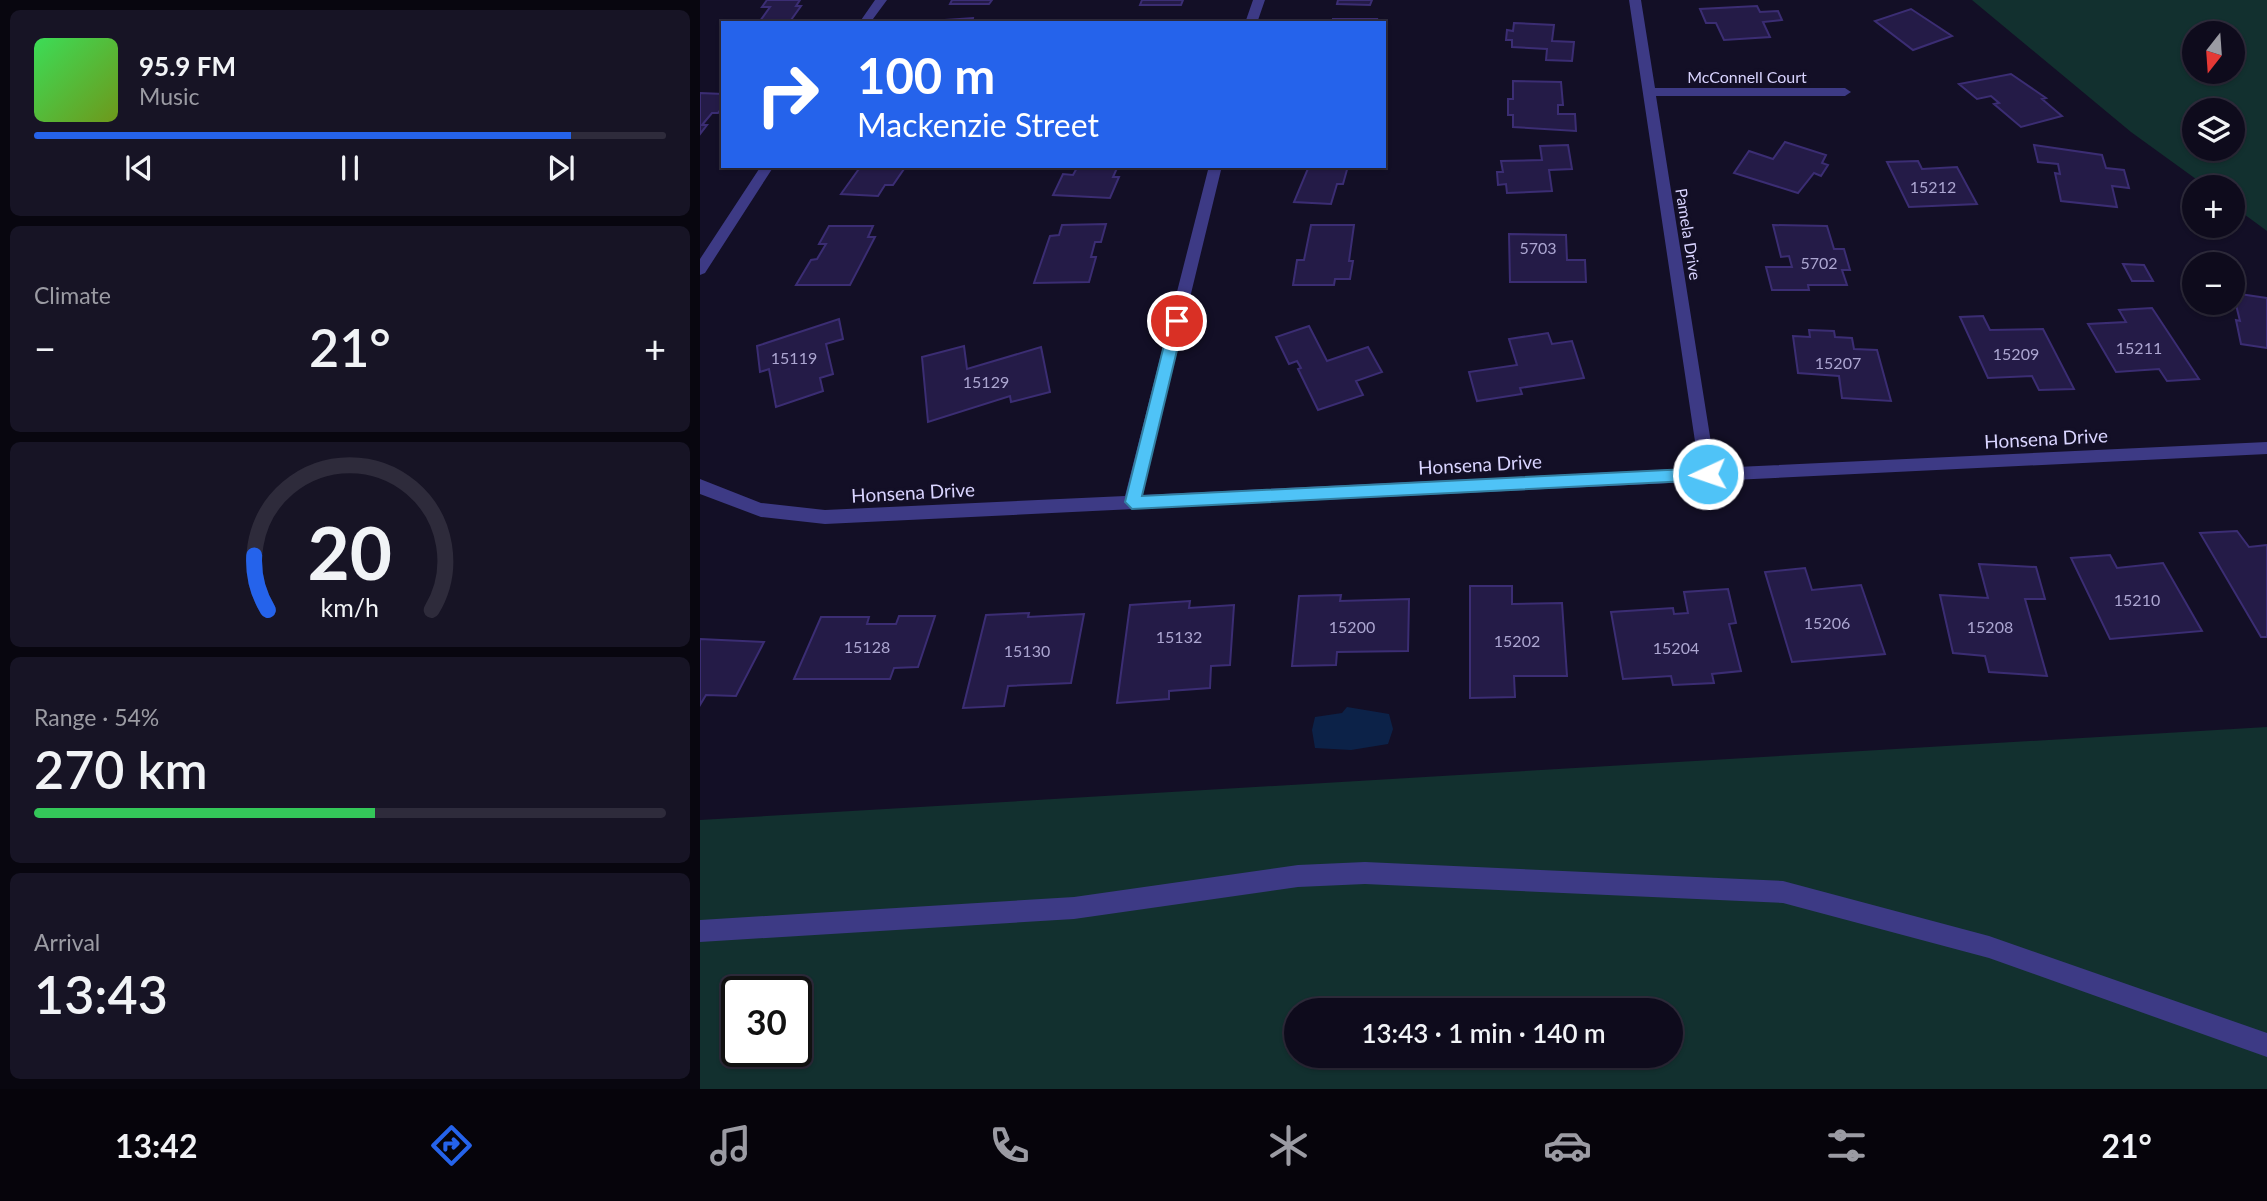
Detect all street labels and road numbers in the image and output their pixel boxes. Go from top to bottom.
street label: McConnell Court [1687,67,1807,86]
street label: Pamela Drive [1672,187,1706,281]
street label: Honsena Drive [1983,423,2109,453]
street label: Honsena Drive [1417,449,1543,479]
street label: Honsena Drive [850,477,976,507]

